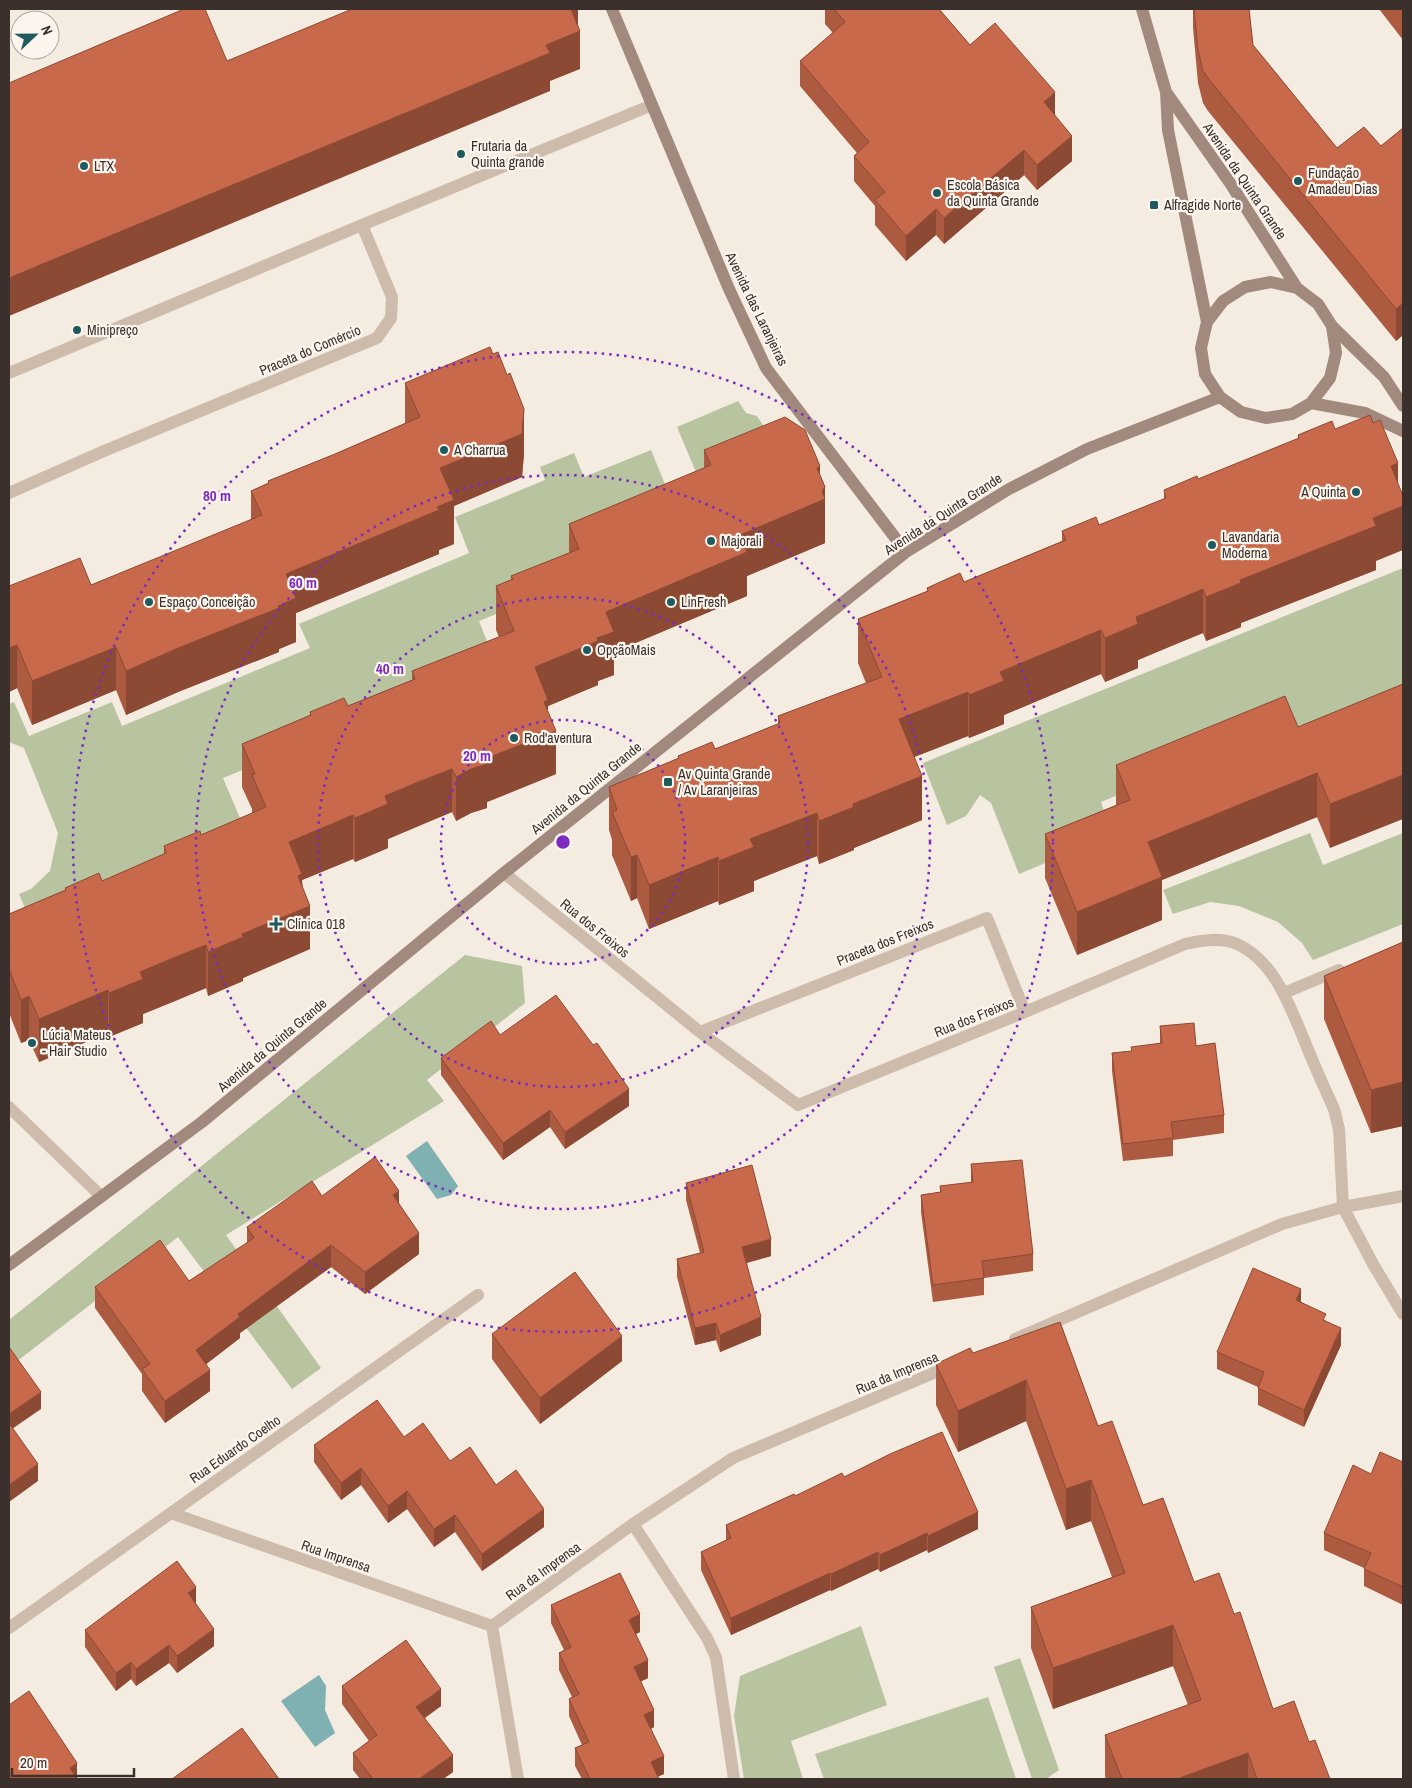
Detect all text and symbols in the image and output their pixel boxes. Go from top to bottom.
north arrow [10,10,60,60]
text: N [37,23,57,37]
street label: Avenida da Quinta Grande [1199,118,1291,243]
place label: Frutaria da Quinta grande [471,137,544,171]
marker: Frutaria da Quinta grande [455,148,467,160]
place label: LTX [94,157,115,175]
marker: LTX [78,160,90,172]
place label: Fundação Amadeu Dias [1307,164,1378,198]
marker: Fundação Amadeu Dias [1292,175,1304,187]
place label: Escola Básica da Quinta Grande [947,176,1039,210]
marker: Escola Básica da Quinta Grande [931,187,943,199]
place label: Alfragide Norte [1163,196,1241,214]
marker: Alfragide Norte [1148,199,1160,211]
street label: Avenida das Laranjeiras [721,248,792,369]
place label: Minipreço [87,321,138,339]
street label: Praceta do Comércio [257,321,363,379]
marker: Minipreço [71,324,83,336]
place label: A Charrua [453,441,506,459]
marker: A Charrua [438,444,450,456]
street label: Avenida da Quinta Grande [880,469,1005,559]
place label: A Quinta [1300,483,1347,501]
text: 80 m [203,485,231,506]
marker: A Quinta [1350,486,1362,498]
place label: Lavandaria Moderna [1222,528,1280,562]
place label: Majorali [721,532,762,550]
marker: Majorali [705,535,717,547]
marker: Lavandaria Moderna [1206,539,1218,551]
text: 60 m [289,572,317,593]
place label: Espaço Conceição [159,593,255,611]
place label: LinFresh [681,593,726,611]
marker: Espaço Conceição [143,596,155,608]
marker: LinFresh [665,596,677,608]
place label: OpçãoMais [597,641,656,659]
marker: OpçãoMais [581,644,593,656]
text: 40 m [376,658,404,679]
place label: Rod'aventura [524,729,593,747]
marker: Rod'aventura [508,732,520,744]
street label: Avenida da Quinta Grande [526,738,645,839]
text: 20 m [463,745,491,766]
place label: Av Quinta Grande / Av Laranjeiras [677,765,770,799]
marker: Av Quinta Grande / Av Laranjeiras [662,776,674,788]
centre of rings [554,833,572,851]
street label: Rua dos Freixos [557,895,634,962]
street label: Praceta dos Freixos [834,914,936,970]
place label: Clínica 018 [287,915,345,933]
marker: Clínica 018 [269,917,283,931]
street label: Rua dos Freixos [932,993,1017,1041]
street label: Avenida da Quinta Grande [213,994,330,1097]
place label: Lúcia Mateus - Hair Studio [42,1026,111,1060]
marker: Lúcia Mateus - Hair Studio [26,1037,38,1049]
street label: Rua da Imprensa [853,1347,942,1398]
street label: Rua Eduardo Coelho [186,1411,284,1487]
street label: Rua Imprensa [299,1536,374,1576]
street label: Rua da Imprensa [502,1537,584,1604]
scale bar [12,1746,135,1778]
text: 20 m [20,1752,47,1773]

